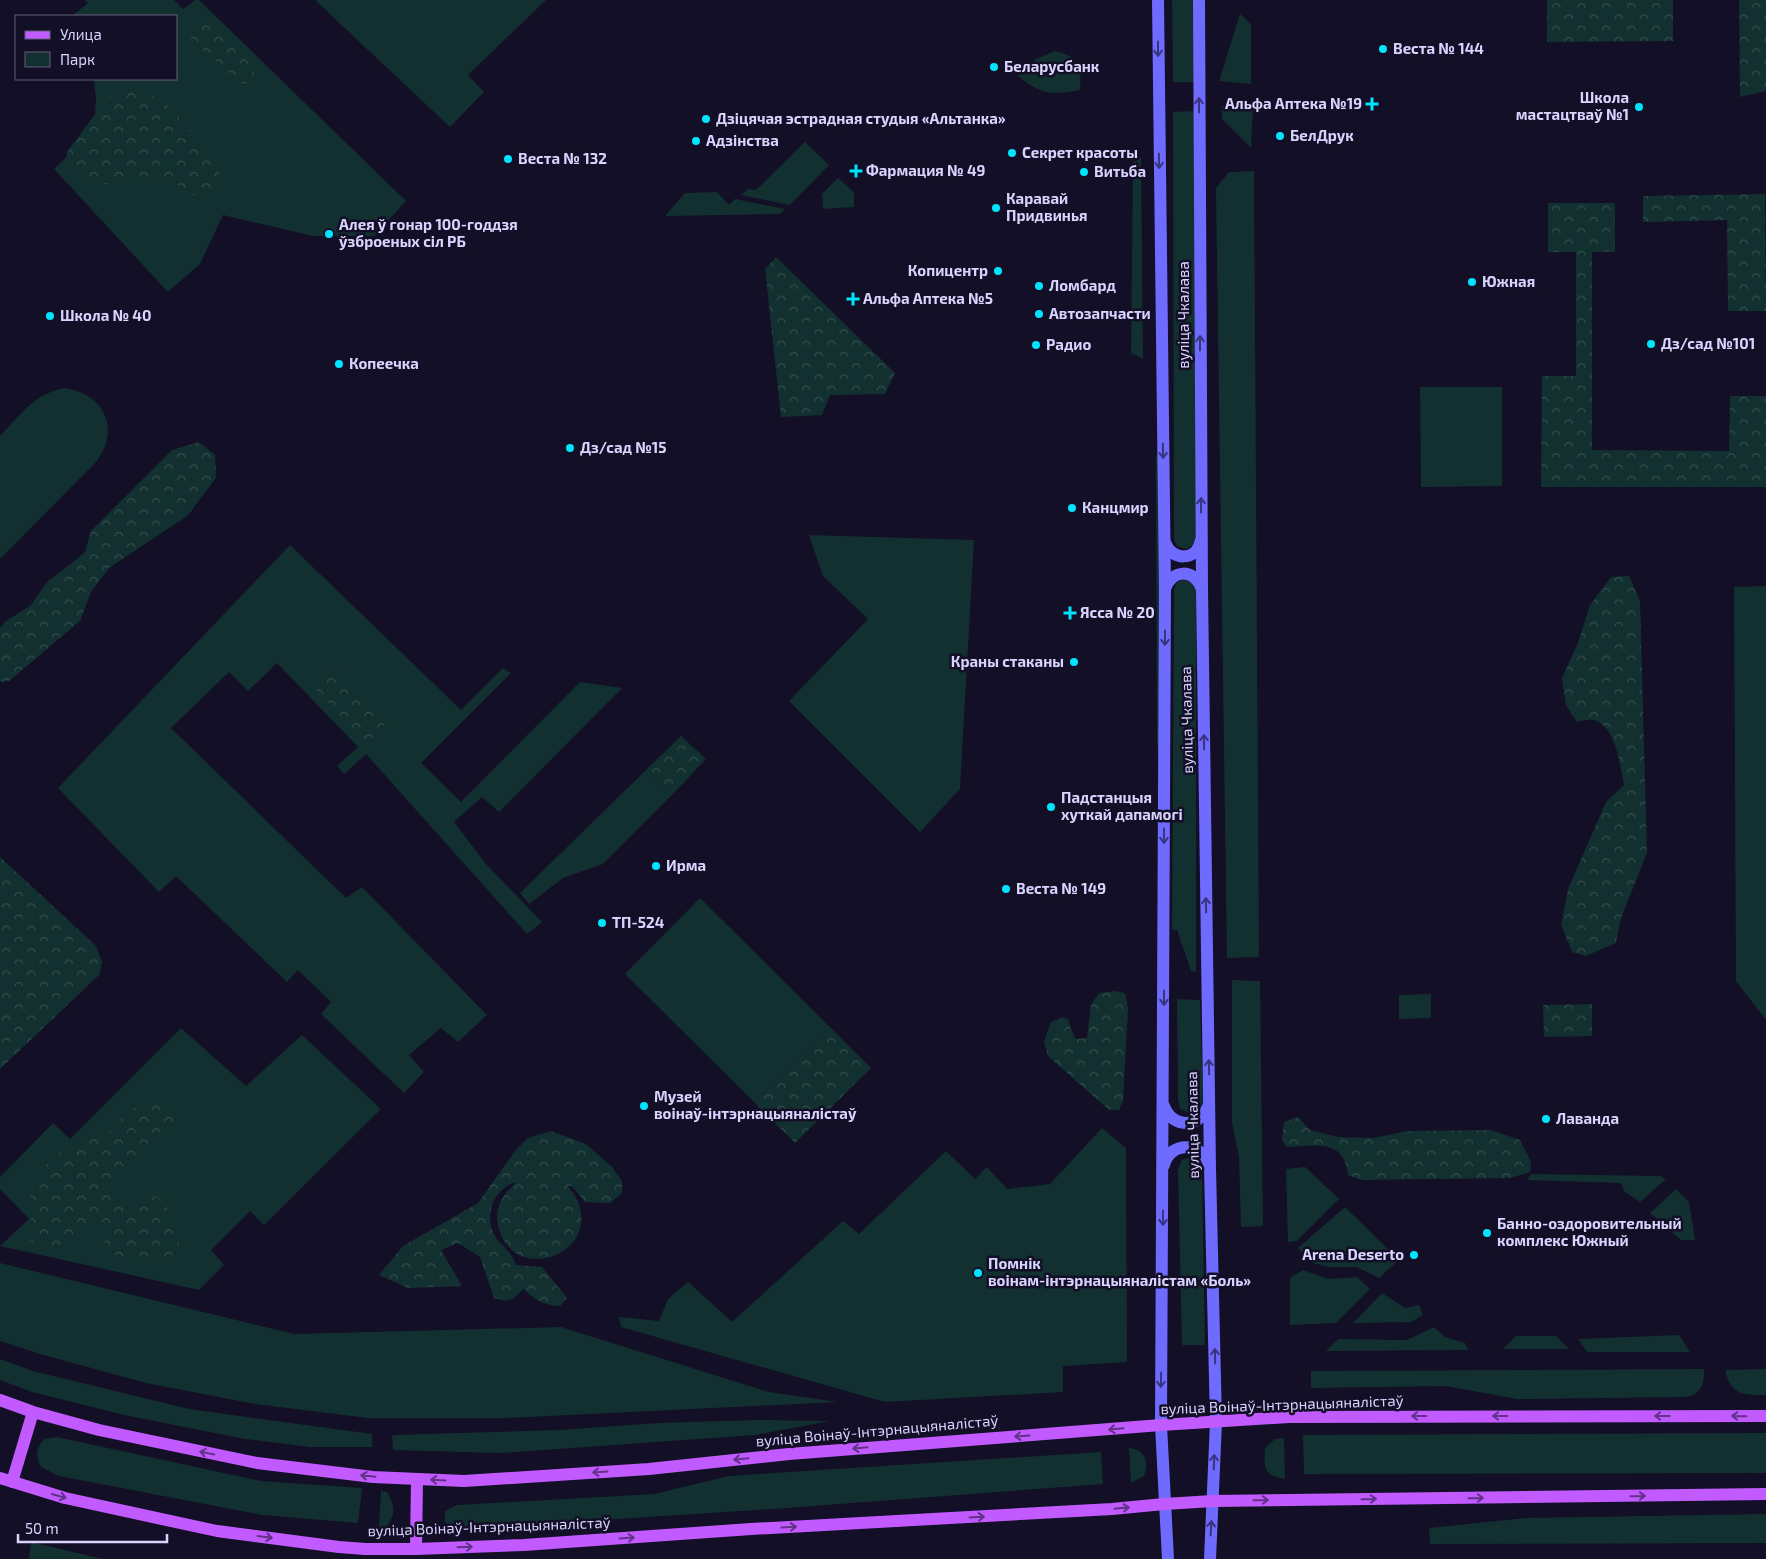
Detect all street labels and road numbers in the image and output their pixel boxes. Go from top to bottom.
street label: вуліца Чкалава [1174,261,1193,369]
street label: вуліца Чкалава [1176,666,1197,774]
street label: вуліца Чкалава [1182,1071,1203,1179]
street label: вуліца Воінаў-Інтэрнацыяналістаў [1160,1391,1404,1418]
street label: вуліца Воінаў-Інтэрнацыяналістаў [755,1410,999,1451]
street label: вуліца Воінаў-Інтэрнацыяналістаў [367,1513,611,1540]

